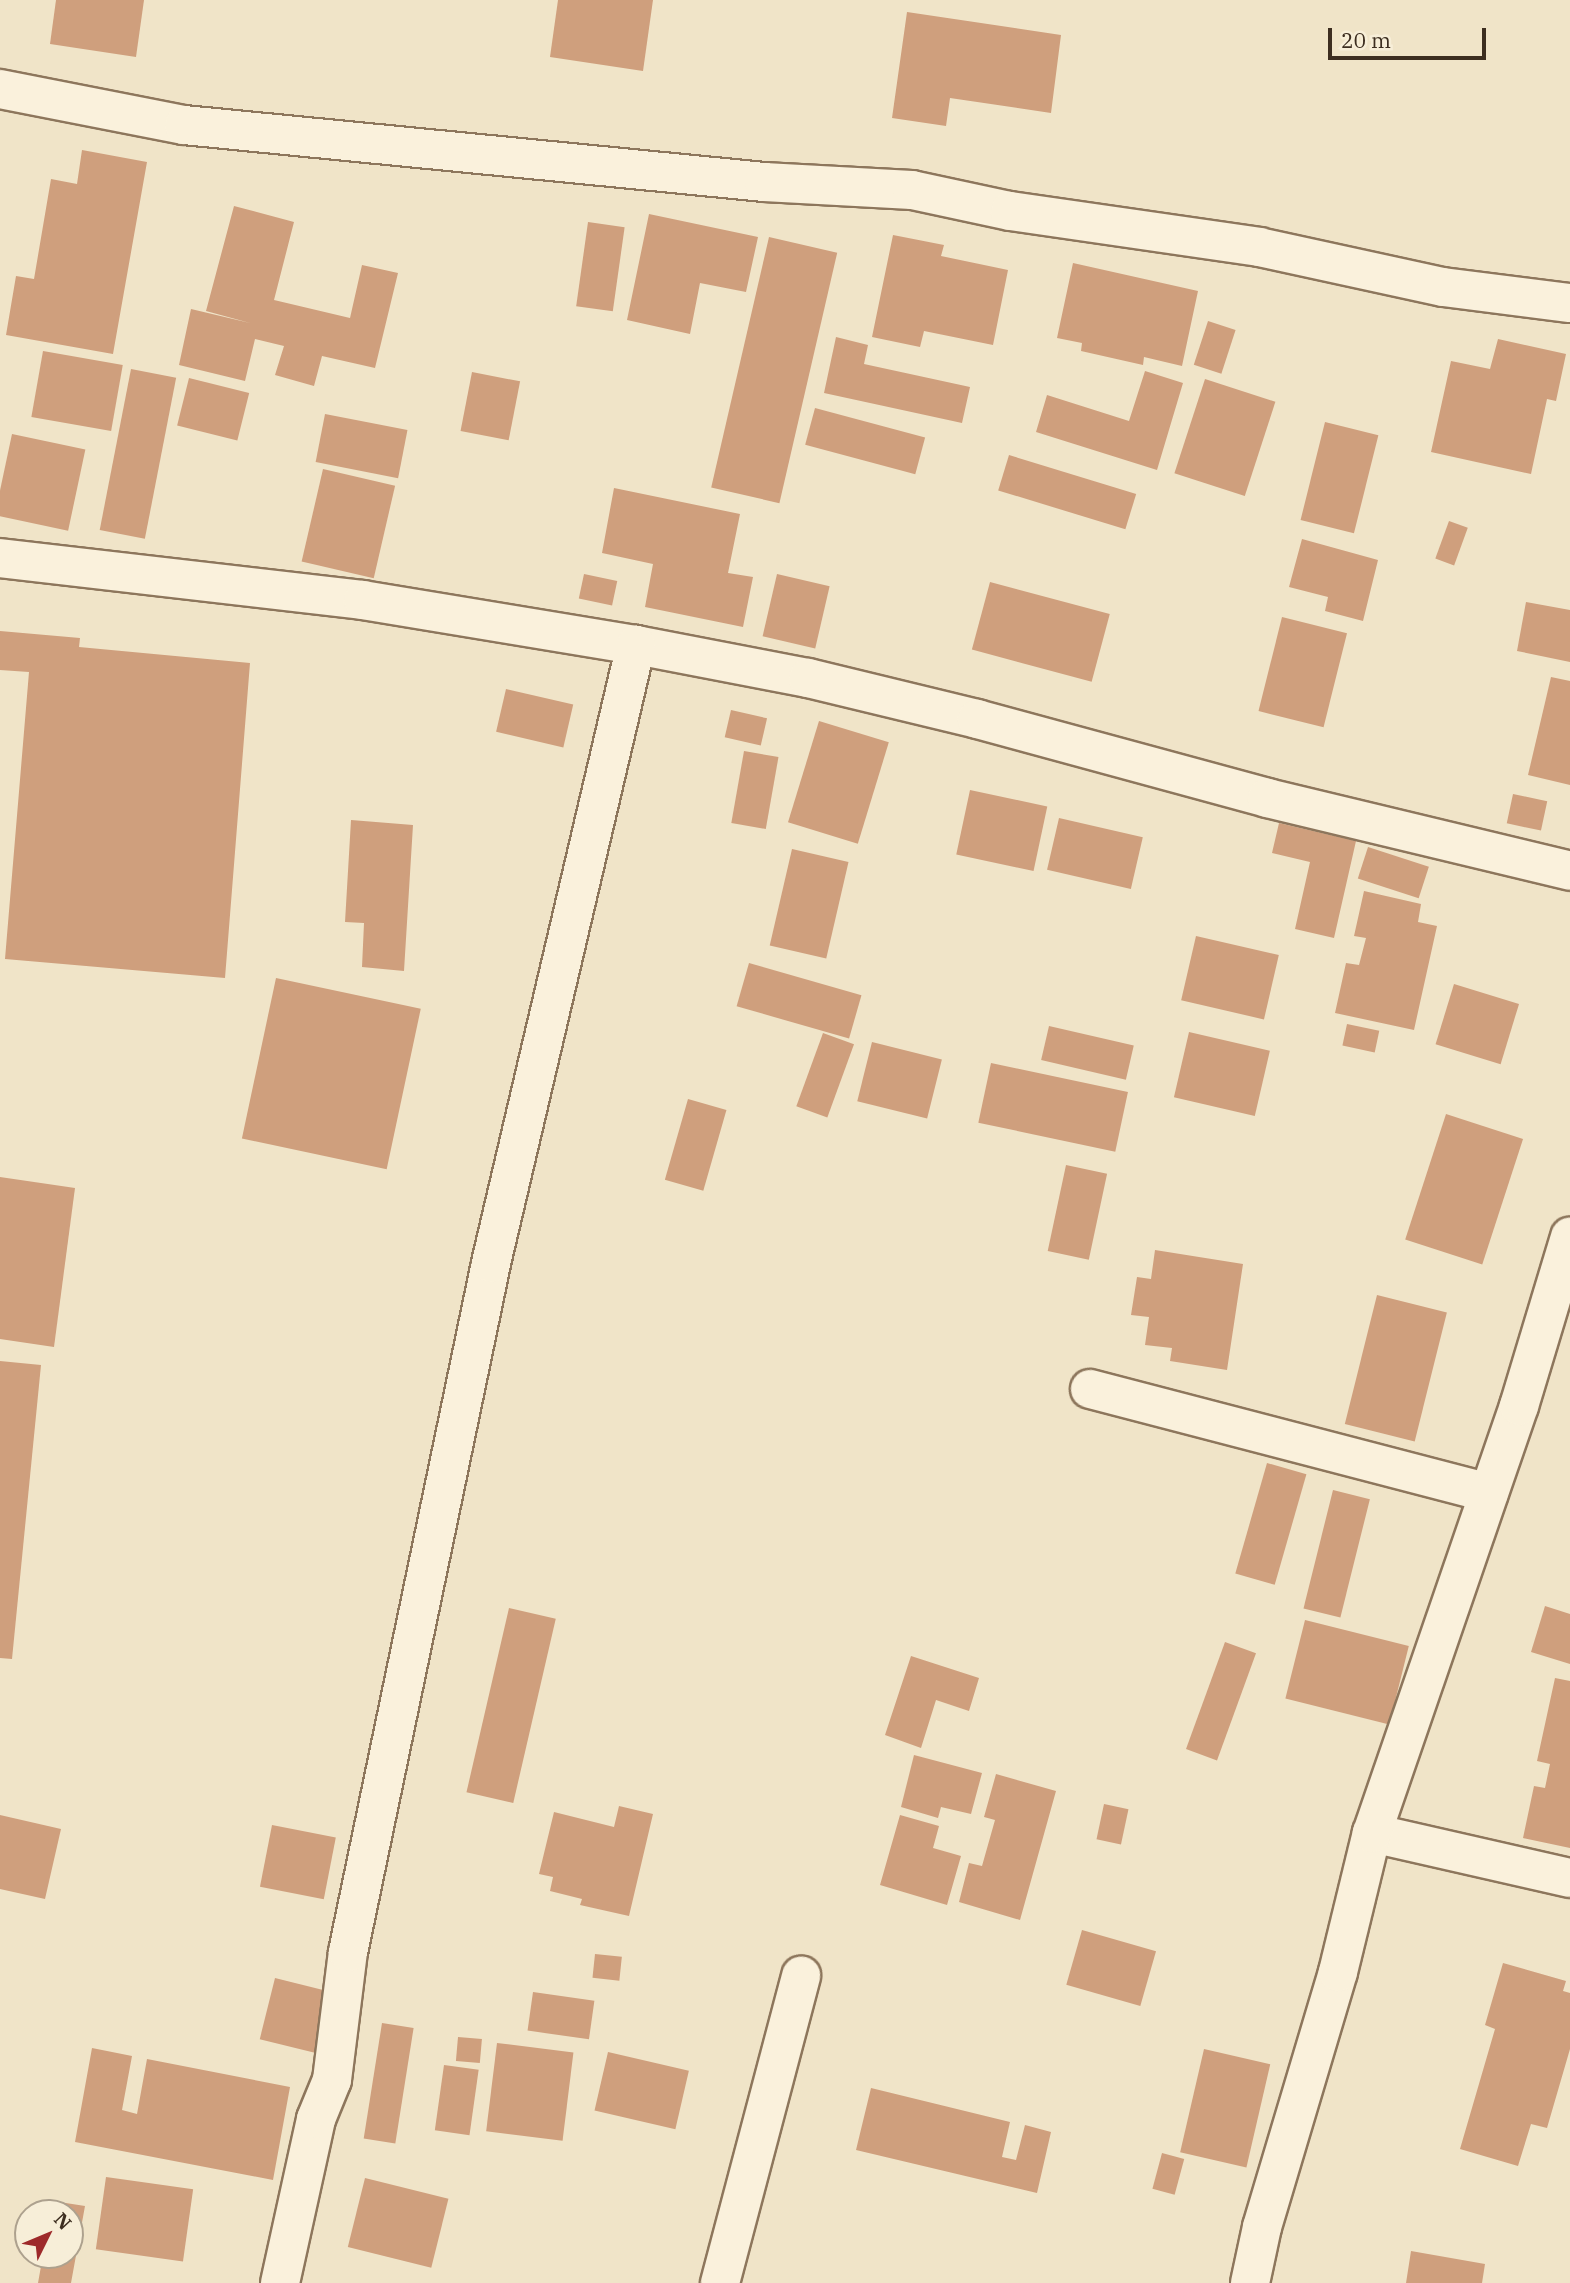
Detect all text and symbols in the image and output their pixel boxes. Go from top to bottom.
scale bar [1332,14,1490,58]
text: 20 m [1341,26,1391,54]
north arrow [14,2199,84,2269]
text: N [49,2207,77,2235]

